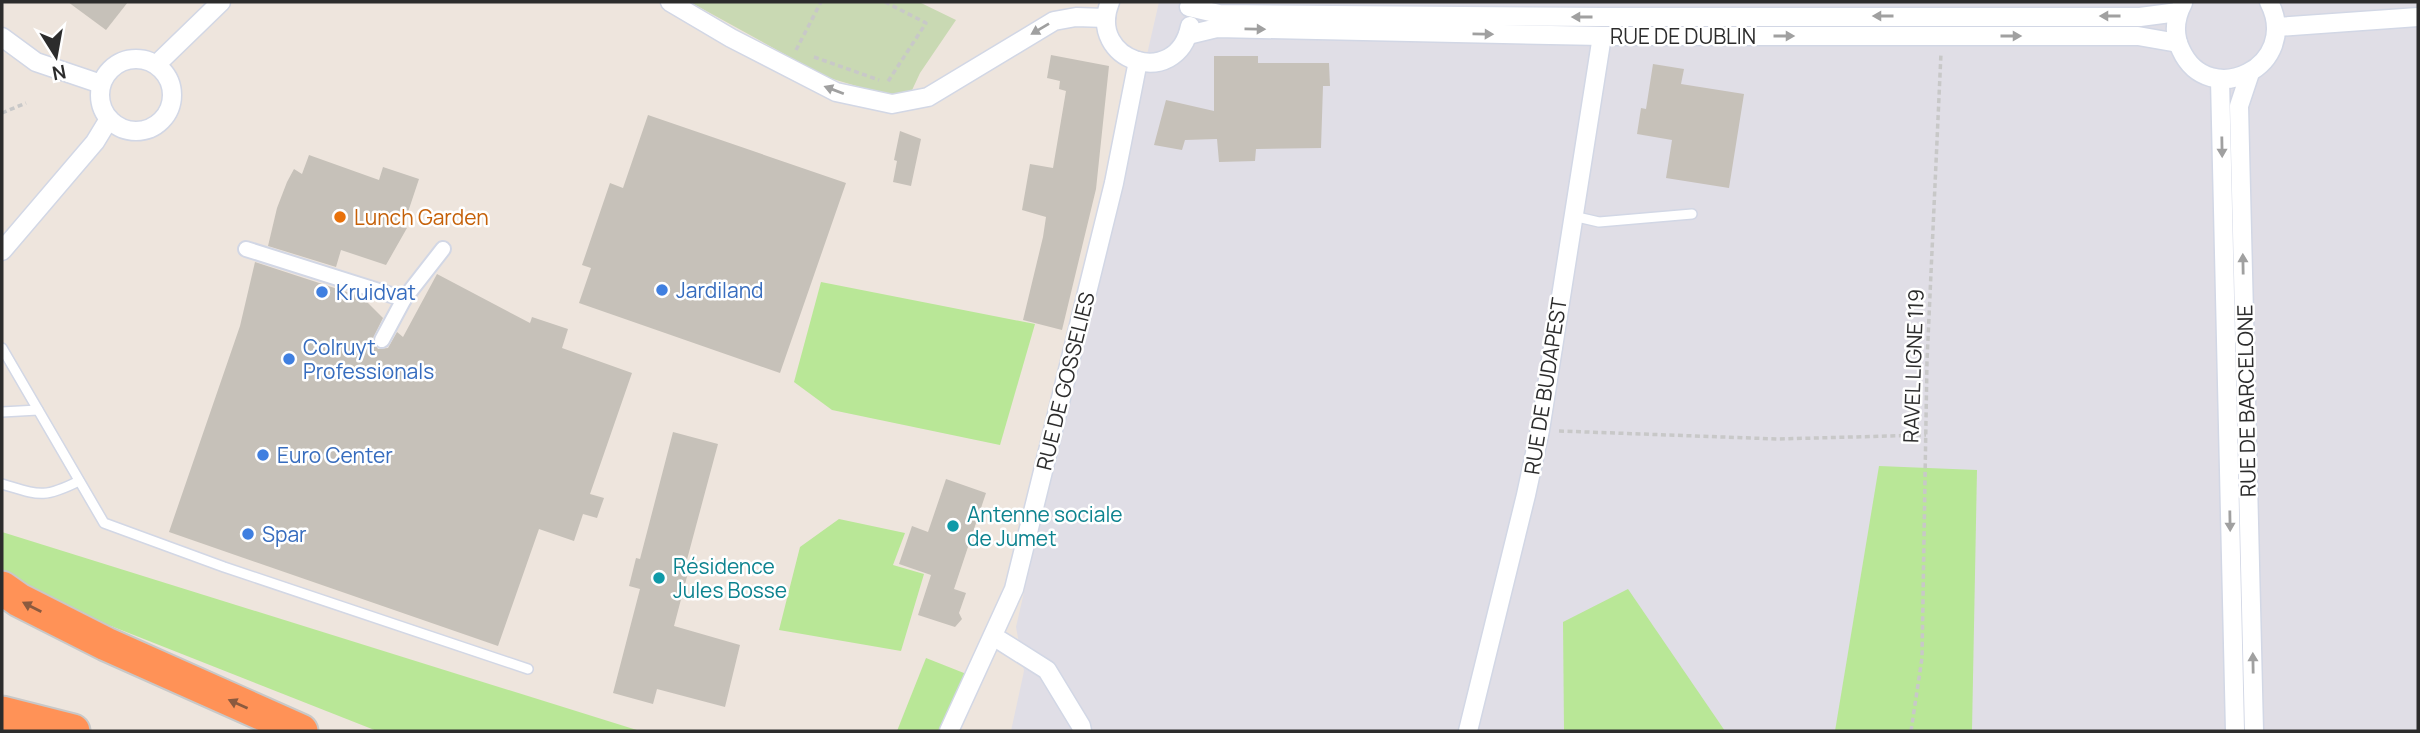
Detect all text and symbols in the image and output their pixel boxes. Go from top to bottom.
one-way arrow [1872,10,1894,22]
one-way arrow [2099,10,2121,22]
one-way arrow [1571,11,1593,23]
north arrow [21,21,91,91]
street label: RUE DE DUBLIN [1610,22,1756,50]
one-way arrow [1031,23,1050,36]
one-way arrow [1245,23,1267,35]
one-way arrow [1472,28,1494,39]
one-way arrow [1773,30,1795,42]
one-way arrow [2000,30,2022,42]
text: N [50,59,68,87]
one-way arrow [824,84,845,95]
one-way arrow [2216,136,2227,158]
place label: Lunch Garden [354,203,489,231]
marker: Lunch Garden [332,209,348,225]
one-way arrow [2237,253,2249,275]
place label: Jardiland [676,276,764,304]
place label: Kruidvat [336,278,416,306]
marker: Jardiland [654,282,670,298]
marker: Kruidvat [314,284,330,300]
street label: RUE DE GOSSELIES [1029,289,1101,473]
street label: RAVEL LIGNE 119 [1896,289,1930,443]
street label: RUE DE BUDAPEST [1517,295,1573,476]
street label: RUE DE BARCELONE [2230,305,2262,497]
place label: Colruyt Professionals [303,333,434,385]
marker: Colruyt Professionals [281,351,297,367]
place label: Euro Center [277,441,393,469]
marker: Euro Center [255,447,271,463]
place label: Antenne sociale de Jumet [967,500,1123,552]
one-way arrow [2224,511,2236,533]
marker: Antenne sociale de Jumet [945,518,961,534]
place label: Spar [262,520,307,548]
marker: Spar [240,526,256,542]
place label: Résidence Jules Bosse [673,552,787,604]
marker: Résidence Jules Bosse [651,570,667,586]
one-way arrow [22,601,42,612]
one-way arrow [2247,652,2258,674]
one-way arrow [228,698,248,710]

